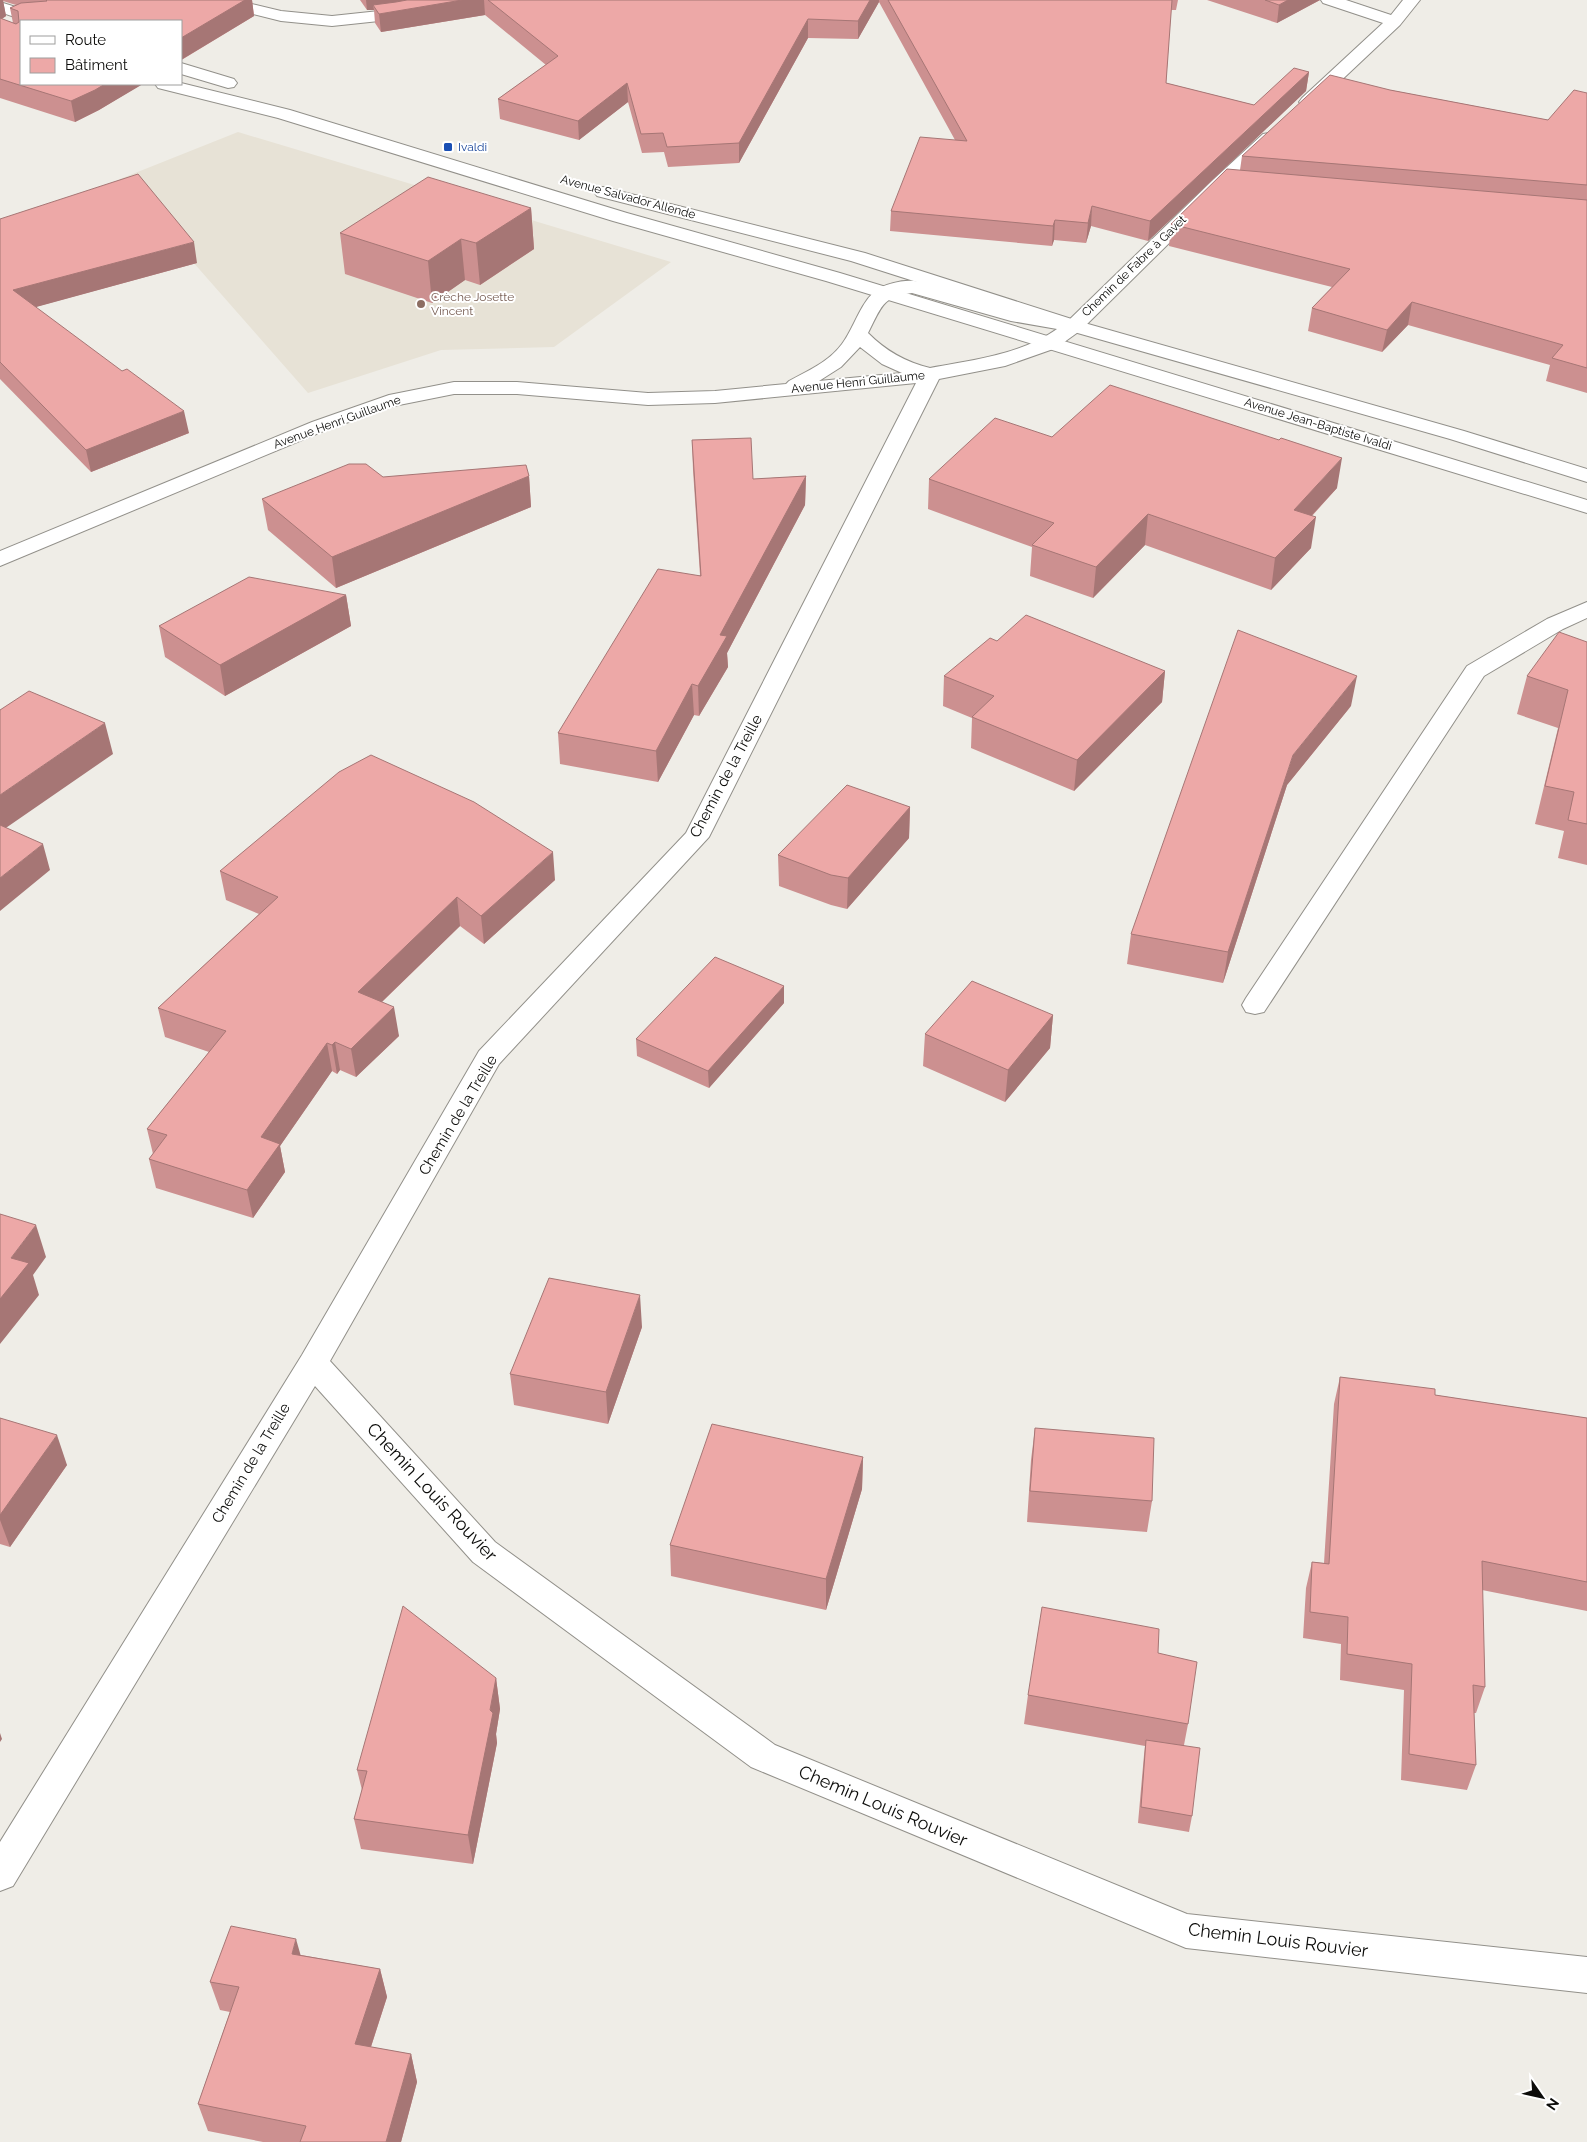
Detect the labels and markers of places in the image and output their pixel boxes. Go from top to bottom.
place label: Ivaldi [458,140,487,154]
marker: Ivaldi [442,141,454,153]
place label: Crèche Josette Vincent [431,290,514,318]
marker: Crèche Josette Vincent [415,298,427,310]

